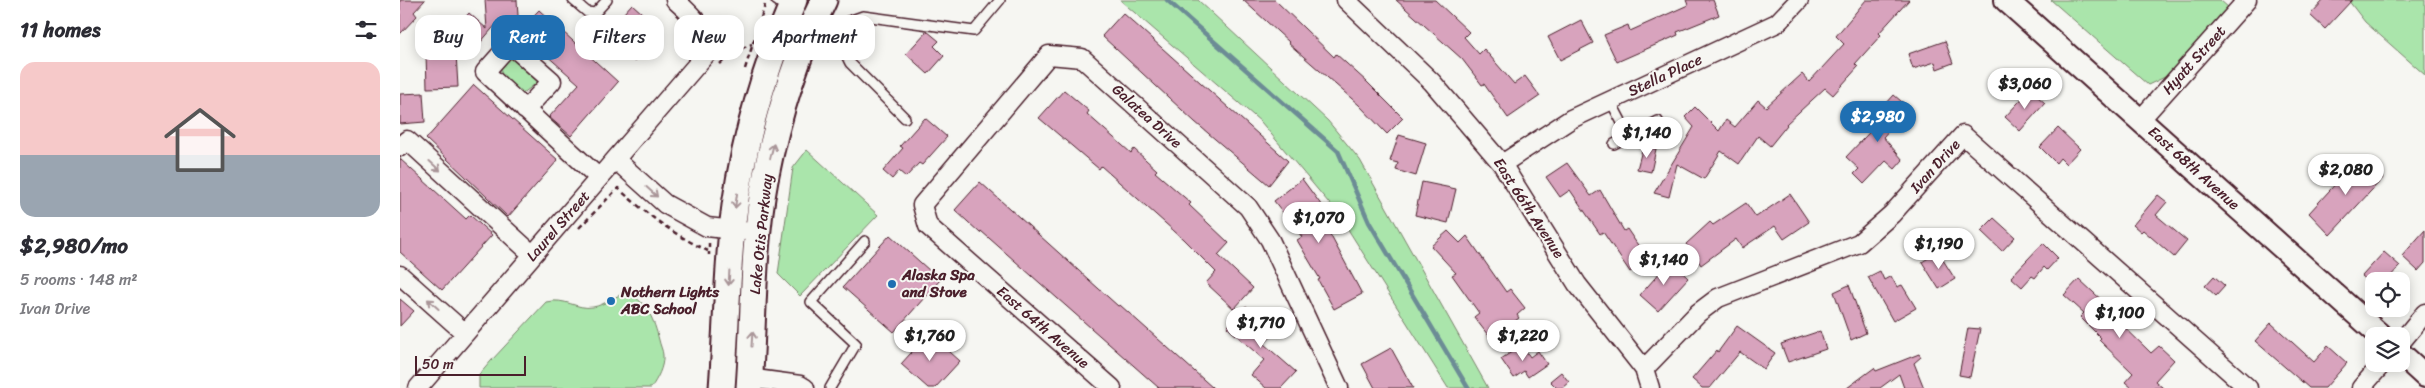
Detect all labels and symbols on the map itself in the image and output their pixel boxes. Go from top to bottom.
street label: Hyatt Street [2156,19,2233,101]
street label: Stella Place [1623,46,1707,104]
pin: $3,060 [1984,68,2066,110]
street label: Galatea Drive [1106,77,1188,155]
pin: $2,980 [1837,100,1919,143]
pin: $1,140 [1606,116,1688,159]
street label: East 68th Avenue [2142,119,2246,217]
street label: Ivan Drive [1903,133,1967,200]
one-way arrow [768,143,777,159]
street label: East 66th Avenue [1487,152,1571,264]
pin: $2,080 [2305,154,2387,196]
one-way arrow [429,160,442,172]
street label: Lake Otis Parkway [742,172,780,295]
street label: Laurel Street [519,184,597,268]
one-way arrow [646,187,659,198]
one-way arrow [731,193,741,209]
pin: $1,070 [1278,202,1360,244]
pin: $1,190 [1898,228,1980,270]
pin: $1,140 [1623,244,1705,286]
place label: Alaska Spa and Stove [901,262,975,305]
one-way arrow [725,270,734,286]
marker: Alaska Spa and Stove [886,278,898,290]
place label: Nothern Lights ABC School [620,279,720,322]
street label: East 64th Avenue [990,279,1096,375]
marker: Nothern Lights ABC School [605,295,617,307]
pin: $1,100 [2079,296,2161,339]
one-way arrow [426,298,439,310]
pin: $1,710 [1220,306,1302,349]
pin: $1,760 [889,320,971,362]
pin: $1,220 [1482,320,1564,362]
one-way arrow [747,332,756,348]
scale bar [415,353,526,376]

